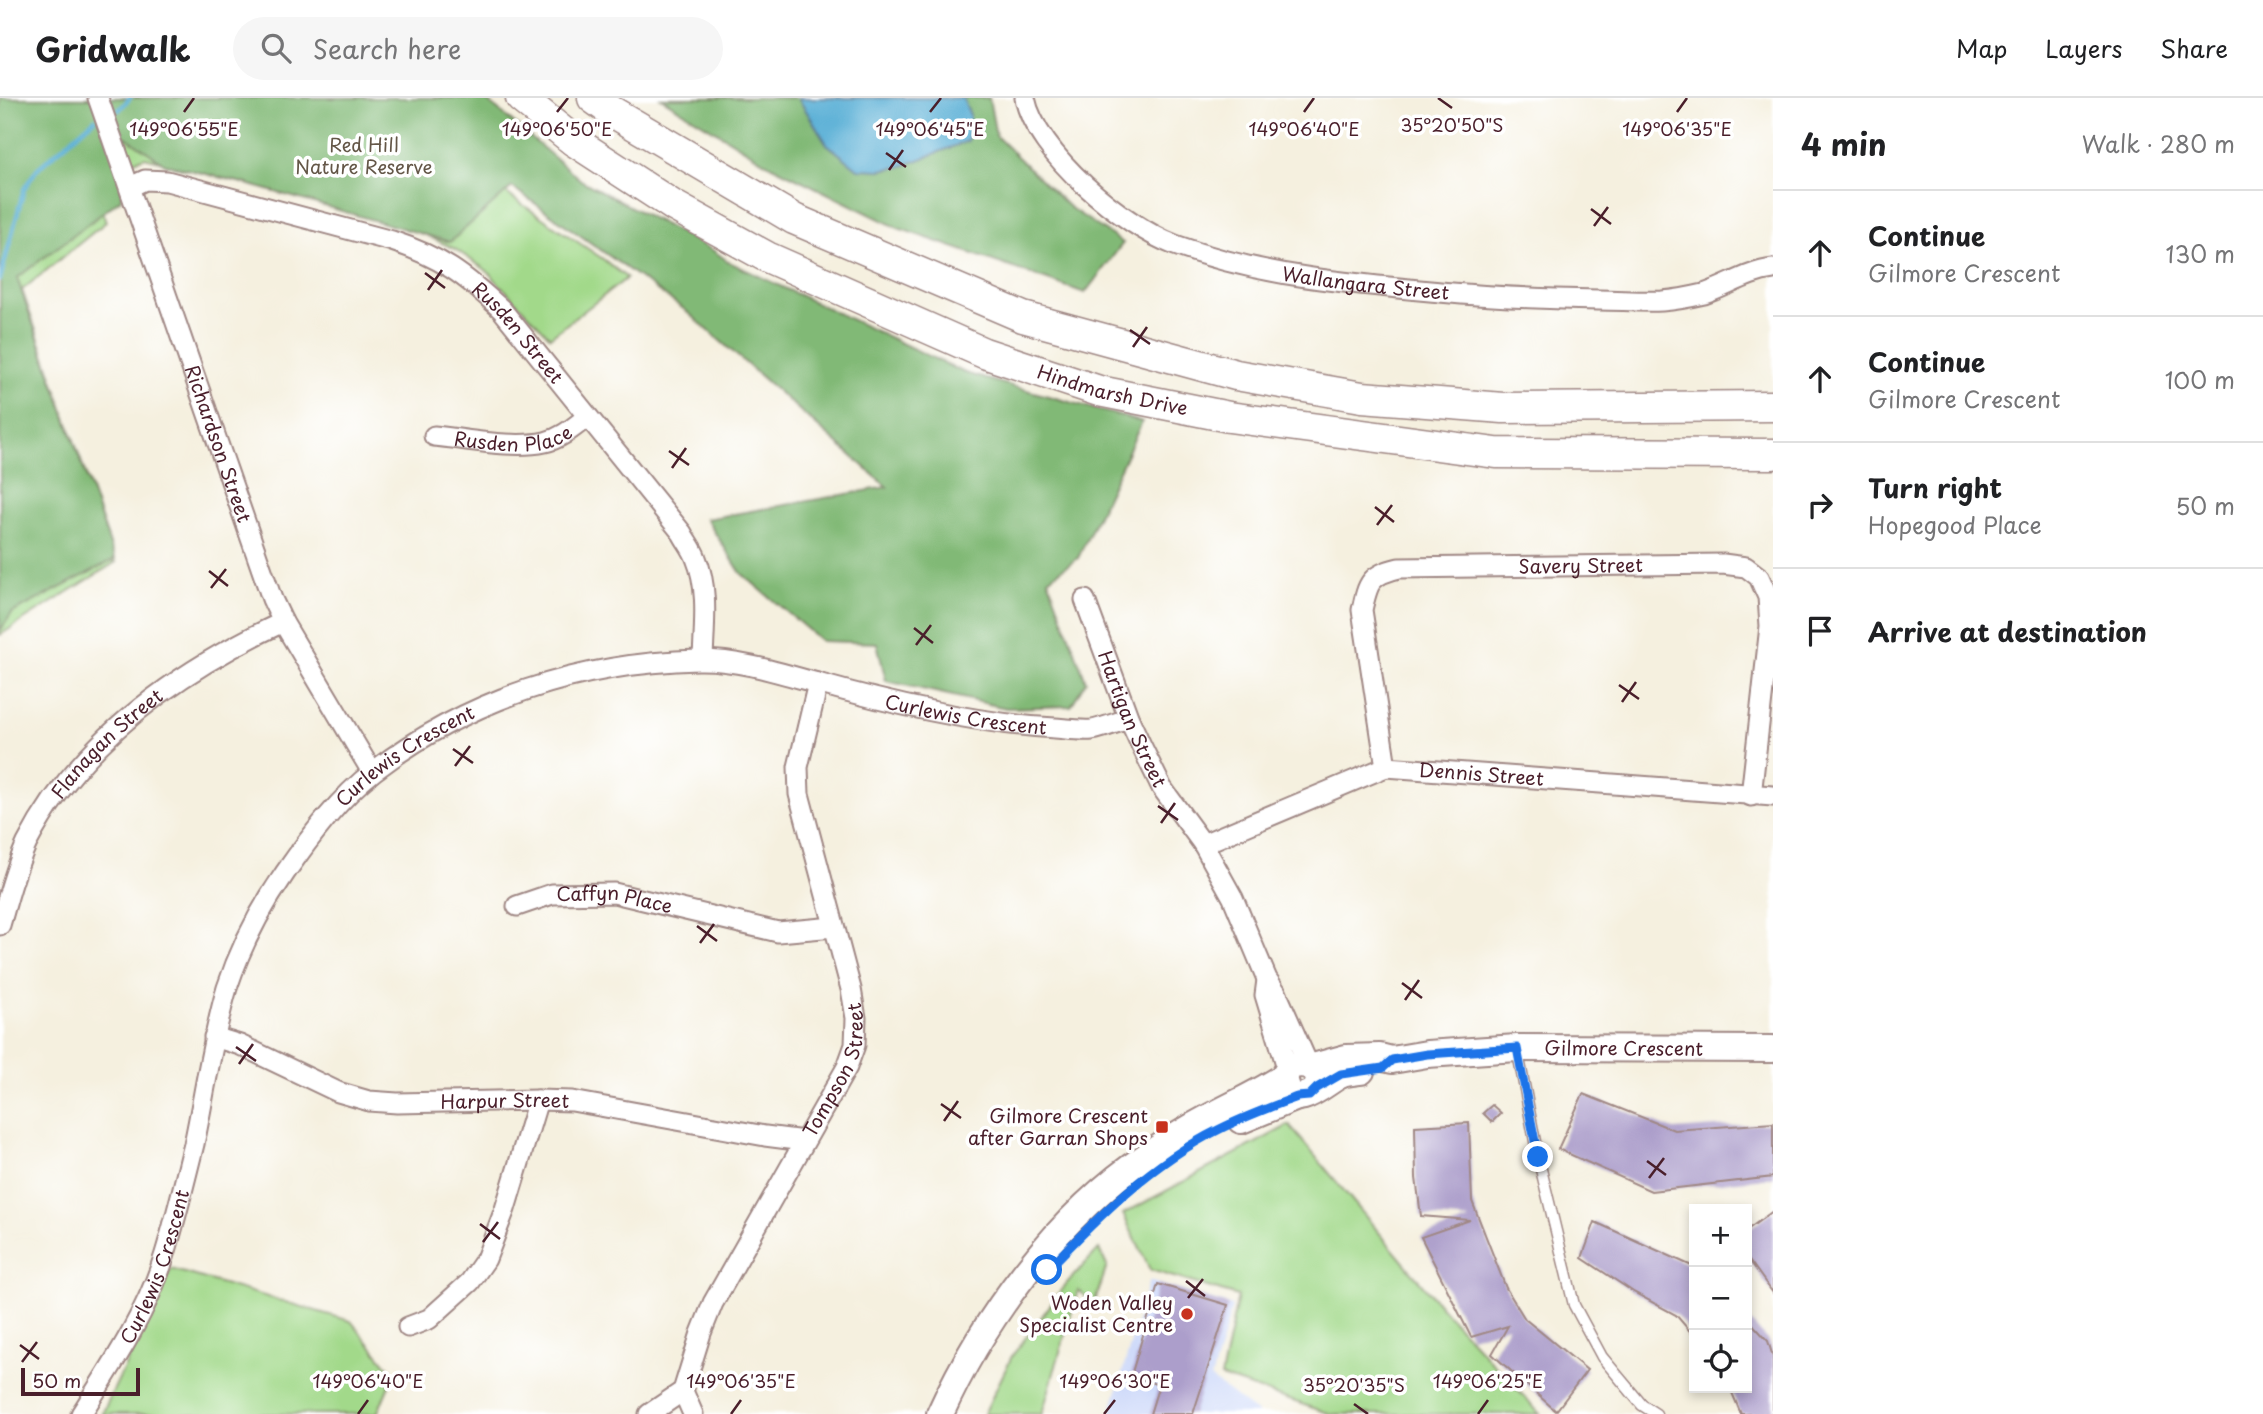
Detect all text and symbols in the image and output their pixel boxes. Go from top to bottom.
search box [233,17,723,80]
text: Gridwalk [35,23,191,73]
icon: search [257,29,295,67]
text: Search here [313,29,461,68]
text: Map [1956,30,2007,66]
text: Layers [2045,30,2122,66]
text: Share [2160,30,2228,66]
text: 35°20'50"S [1400,111,1504,138]
text: 149°06'55"E [129,115,239,142]
text: 149°06'50"E [502,115,612,142]
text: 149°06'45"E [875,115,985,142]
text: 149°06'40"E [1249,115,1359,142]
text: 149°06'35"E [1622,115,1732,142]
text: 4 min [1801,121,1887,166]
text: Walk · 280 m [2082,126,2235,161]
park label: Red Hill Nature Reserve [295,130,433,180]
text: Continue [1868,216,1985,255]
icon: ahead [1801,234,1839,272]
text: 130 m [2165,236,2235,271]
text: Gilmore Crescent [1868,255,2060,290]
street label: Wallangara Street [1280,258,1451,306]
street label: Rusden Street [467,274,571,389]
text: Continue [1868,342,1985,381]
street label: Hindmarsh Drive [1034,357,1190,421]
icon: ahead [1801,360,1839,398]
street label: Richardson Street [179,361,259,526]
text: 100 m [2165,362,2235,397]
text: Gilmore Crescent [1868,381,2060,416]
street label: Rusden Place [453,417,577,458]
text: Turn right [1868,468,2002,507]
icon: right [1801,486,1839,524]
text: 50 m [2175,488,2235,523]
text: Hopegood Place [1868,507,2042,542]
street label: Savery Street [1518,550,1643,580]
icon: arrive [1801,612,1839,650]
text: Arrive at destination [1868,612,2147,651]
street label: Hartigan Street [1092,646,1175,792]
street label: Flanagan Street [44,681,168,804]
street label: Curlewis Crescent [882,686,1048,740]
street label: Curlewis Crescent [329,697,479,812]
street label: Dennis Street [1418,754,1545,792]
street label: Caffyn Place [556,878,676,919]
street label: Tompson Street [795,1001,869,1142]
street label: Gilmore Crescent [1544,1033,1703,1062]
street label: Harpur Street [440,1085,570,1115]
place label: Gilmore Crescent after Garran Shops [968,1101,1148,1151]
marker: Gilmore Crescent after Garran Shops [1154,1119,1170,1135]
route end [1522,1141,1553,1172]
street label: Curlewis Crescent [112,1186,195,1349]
map controls [1689,1204,1752,1393]
button: + [1689,1204,1752,1267]
route start [1031,1254,1062,1285]
button: − [1689,1267,1752,1330]
place label: Woden Valley Specialist Centre [1019,1288,1173,1338]
marker: Woden Valley Specialist Centre [1179,1306,1195,1322]
button: locate [1689,1330,1752,1393]
scale bar [21,1365,140,1397]
text: 50 m [32,1366,81,1394]
text: 149°06'40"E [313,1367,423,1394]
text: 149°06'35"E [686,1367,796,1394]
text: 149°06'30"E [1059,1367,1171,1394]
text: 149°06'25"E [1433,1367,1543,1394]
text: 35°20'35"S [1303,1371,1405,1398]

